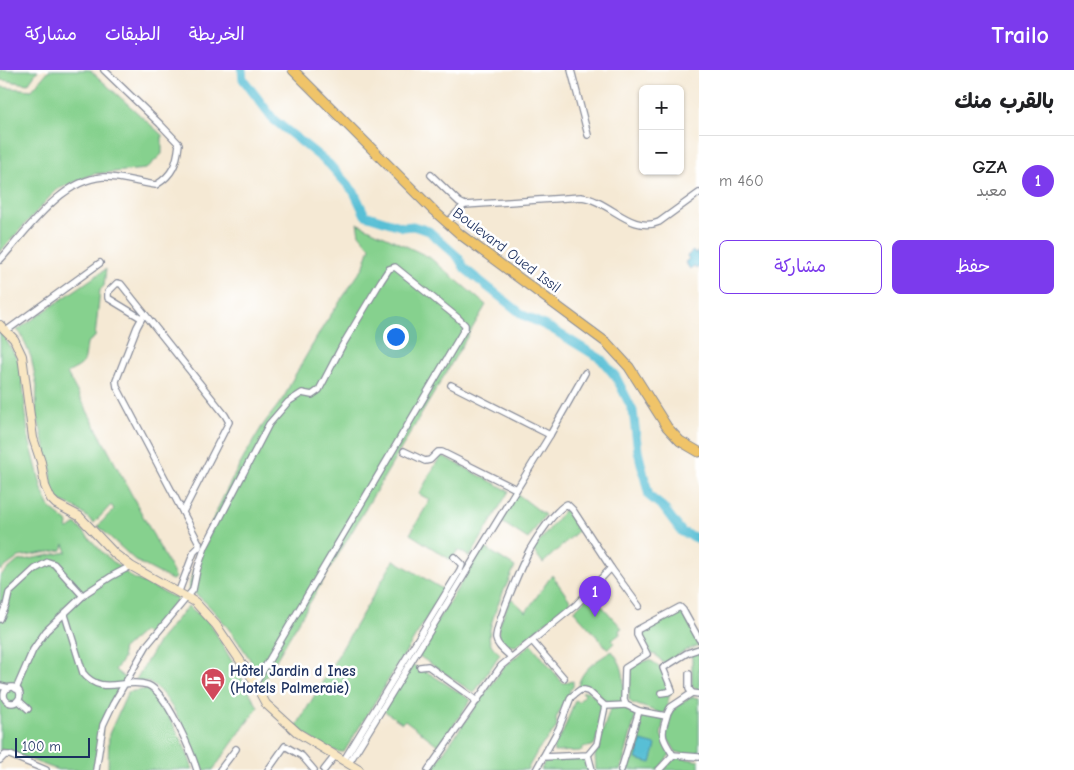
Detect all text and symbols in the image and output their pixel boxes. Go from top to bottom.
text: Trailo [991,21,1049,49]
text: مشاركة [25,24,77,45]
text: الطبقات [105,24,161,45]
text: الخريطة [189,24,245,45]
map controls [639,85,684,175]
button: + [639,85,684,130]
text: بالقرب منك [954,89,1054,113]
button: − [639,130,684,175]
text: GZA [972,156,1007,178]
text: 460 m [719,172,764,190]
text: 1 [1035,172,1041,190]
text: معبد [976,182,1007,200]
street label: Boulevard Oued Issil [449,203,565,297]
button: مشاركة [719,240,882,294]
button: حفظ [892,240,1054,294]
your location [383,324,409,350]
pin: 1 [579,576,611,617]
place label: Hôtel Jardin d Ines (Hotels Palmeraie) [230,662,356,697]
hotel icon: Hôtel Jardin d Ines (Hotels Palmeraie) [200,667,226,701]
scale bar [15,735,90,758]
text: 100 m [22,738,61,755]

